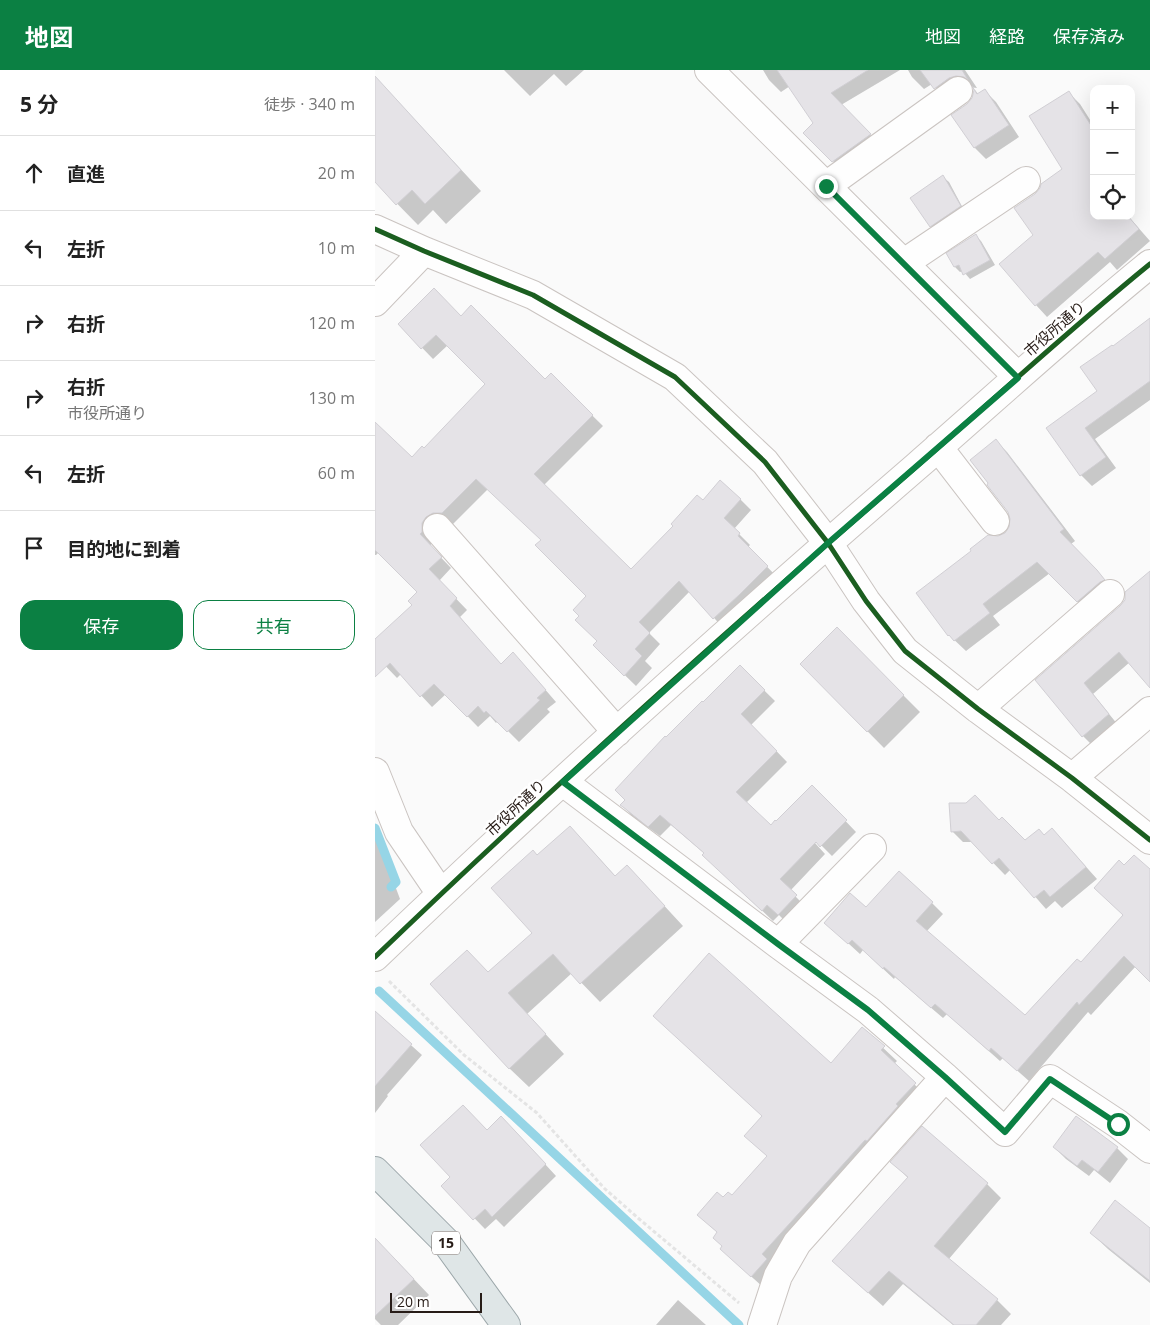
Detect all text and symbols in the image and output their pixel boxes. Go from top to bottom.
text: 地図 [25,20,73,53]
text: 地図 [925,24,961,48]
text: 経路 [989,24,1025,48]
text: 保存済み [1053,24,1125,48]
map controls [1090,85,1135,220]
button: + [1090,85,1135,130]
text: 5 分 [20,90,58,118]
text: 徒歩 · 340 m [264,93,355,115]
button: − [1090,130,1135,175]
icon: ahead [20,159,48,187]
text: 直進 [67,161,105,187]
text: 20 m [318,162,355,184]
route end [815,175,838,198]
button: locate [1090,175,1135,220]
icon: left [20,234,48,262]
text: 左折 [67,236,105,262]
text: 10 m [318,237,355,259]
street label: 市役所通り [1019,296,1089,360]
icon: right [20,309,48,337]
text: 右折 [67,311,105,337]
text: 120 m [309,312,355,334]
text: 右折 [67,374,105,400]
icon: right [20,384,48,412]
text: 130 m [309,387,355,409]
text: 市役所通り [67,402,147,424]
icon: left [20,459,48,487]
text: 左折 [67,461,105,487]
text: 60 m [318,462,355,484]
icon: arrive [20,534,48,562]
text: 目的地に到着 [67,536,181,562]
button: 保存 [20,600,183,650]
button: 共有 [193,600,355,650]
street label: 市役所通り [481,774,550,840]
route start [1107,1113,1130,1136]
road number: 15 [432,1232,460,1254]
scale bar [390,1290,483,1313]
text: 20 m [397,1292,430,1311]

